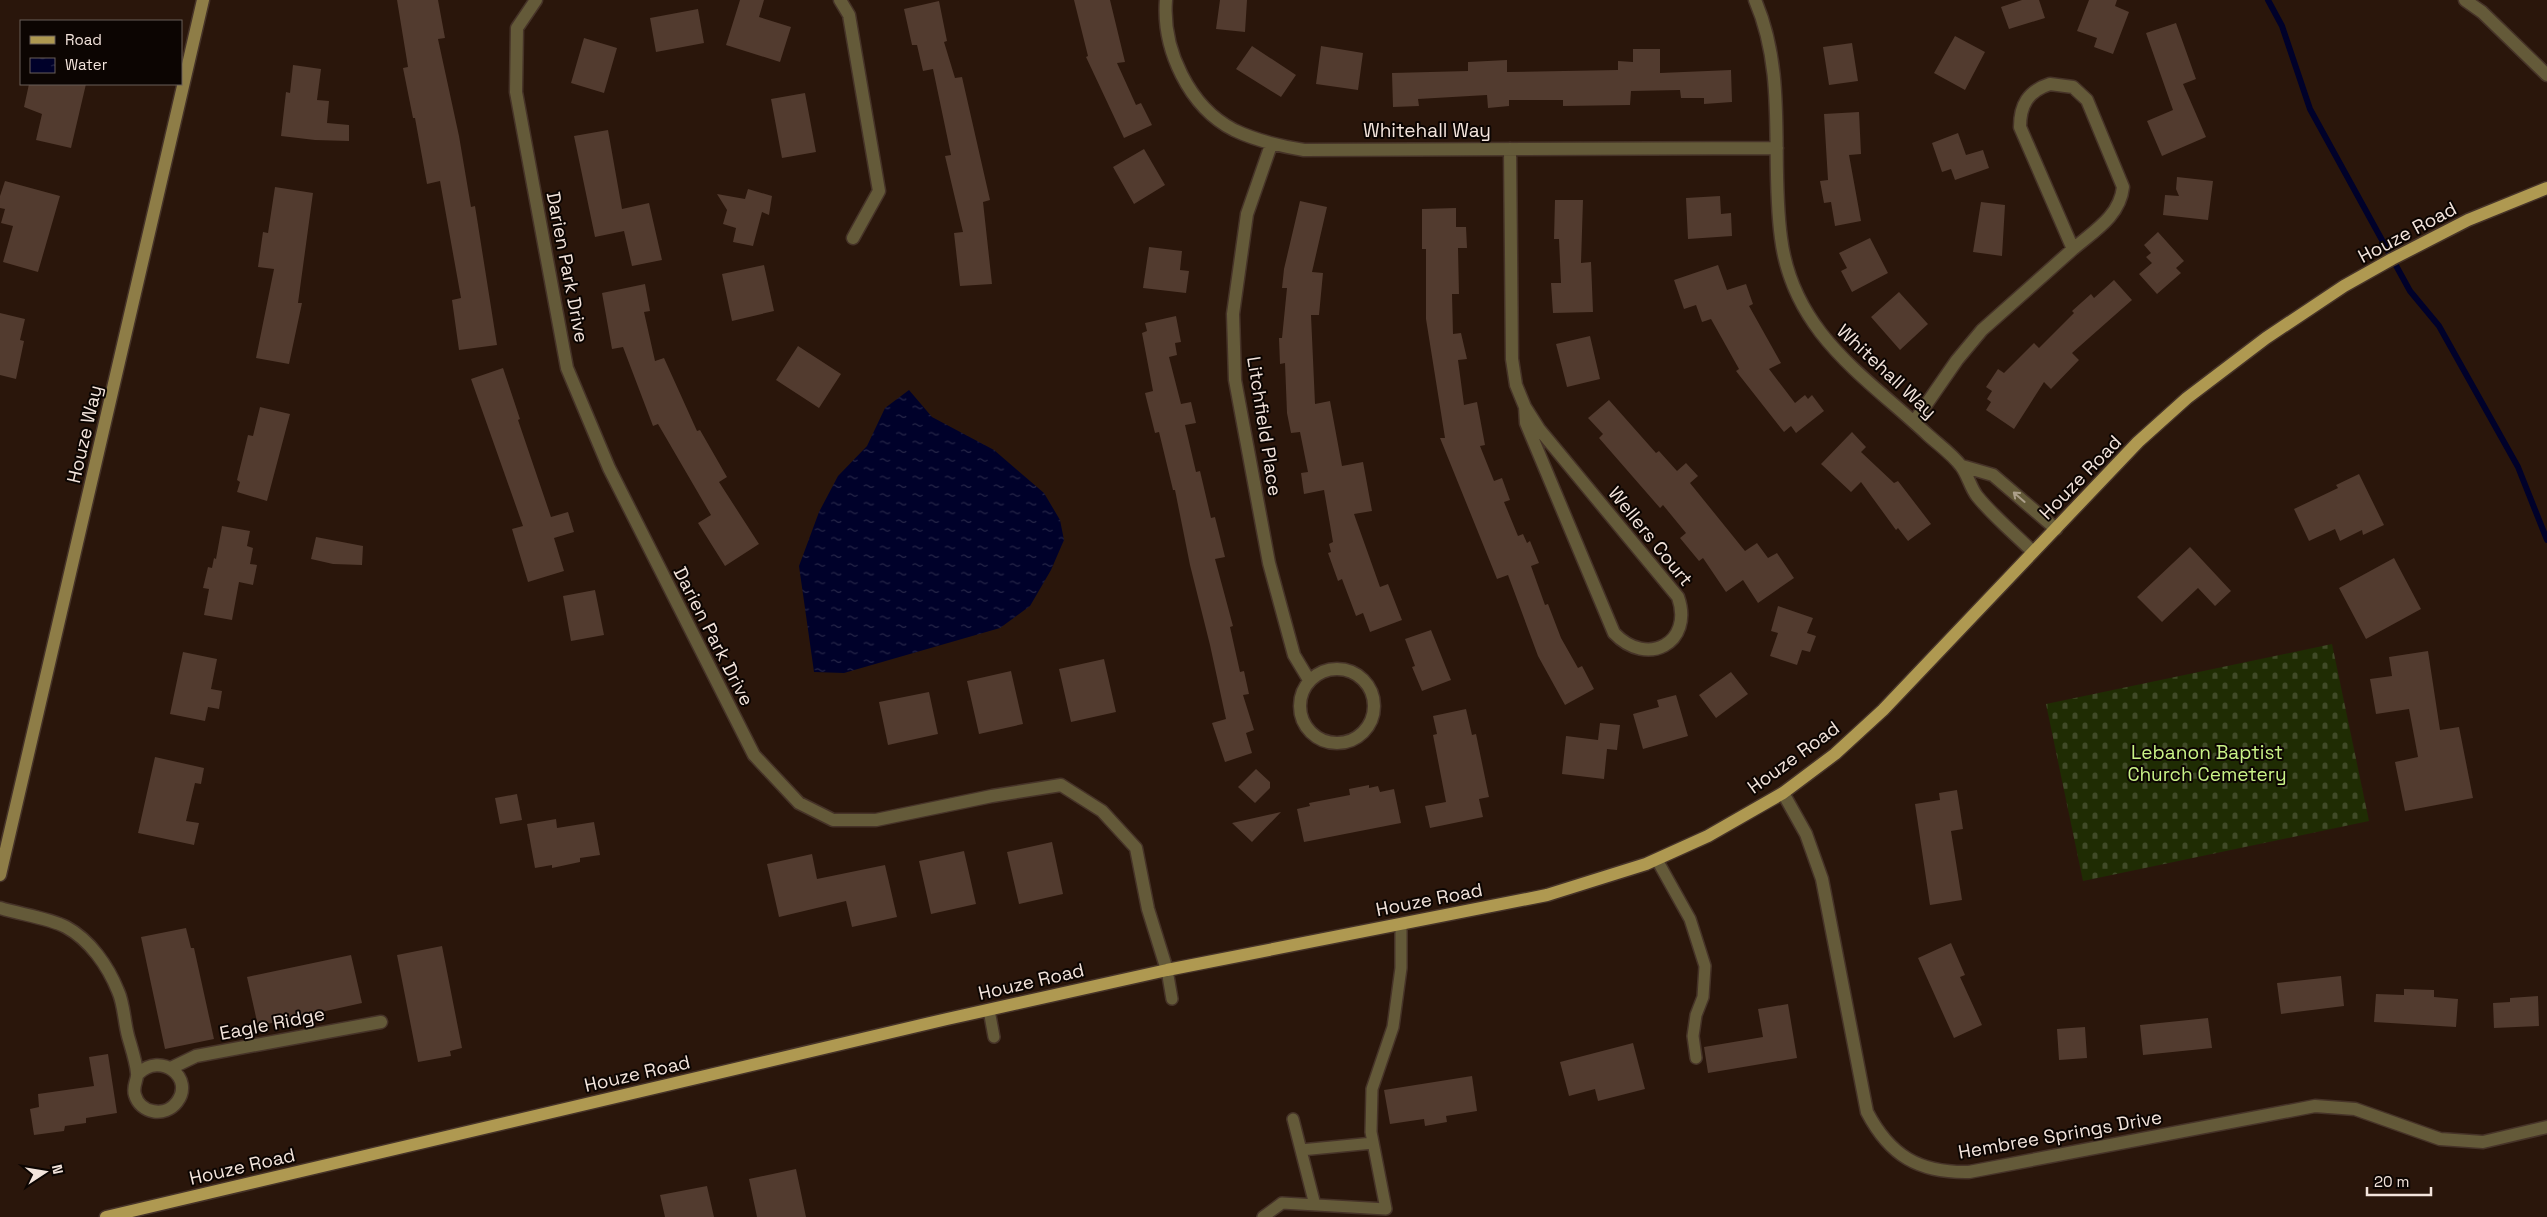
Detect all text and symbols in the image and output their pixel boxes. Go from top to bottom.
legend [20,20,182,85]
text: Road [65,30,102,49]
text: Water [65,55,108,74]
street label: Whitehall Way [1363,118,1491,143]
street label: Darien Park Drive [541,190,594,345]
street label: Houze Road [2354,196,2461,269]
street label: Whitehall Way [1831,319,1942,424]
street label: Litchfield Place [1241,354,1288,498]
street label: Houze Way [61,383,108,486]
street label: Houze Road [2034,430,2127,525]
street label: Wellers Court [1603,481,1699,591]
one-way arrow [2012,491,2025,503]
street label: Darien Park Drive [668,562,759,710]
street label: Houze Road [1742,716,1844,799]
park label: Lebanon Baptist Church Cemetery [2127,740,2287,787]
street label: Houze Road [1374,877,1485,922]
street label: Houze Road [976,957,1087,1006]
street label: Eagle Ridge [217,1001,327,1046]
street label: Houze Road [582,1049,693,1098]
street label: Hembree Springs Drive [1956,1104,2164,1165]
street label: Houze Road [187,1142,298,1191]
north arrow [20,1147,70,1197]
text: N [48,1163,67,1176]
scale bar [2367,1164,2431,1196]
text: 20 m [2374,1172,2409,1191]

